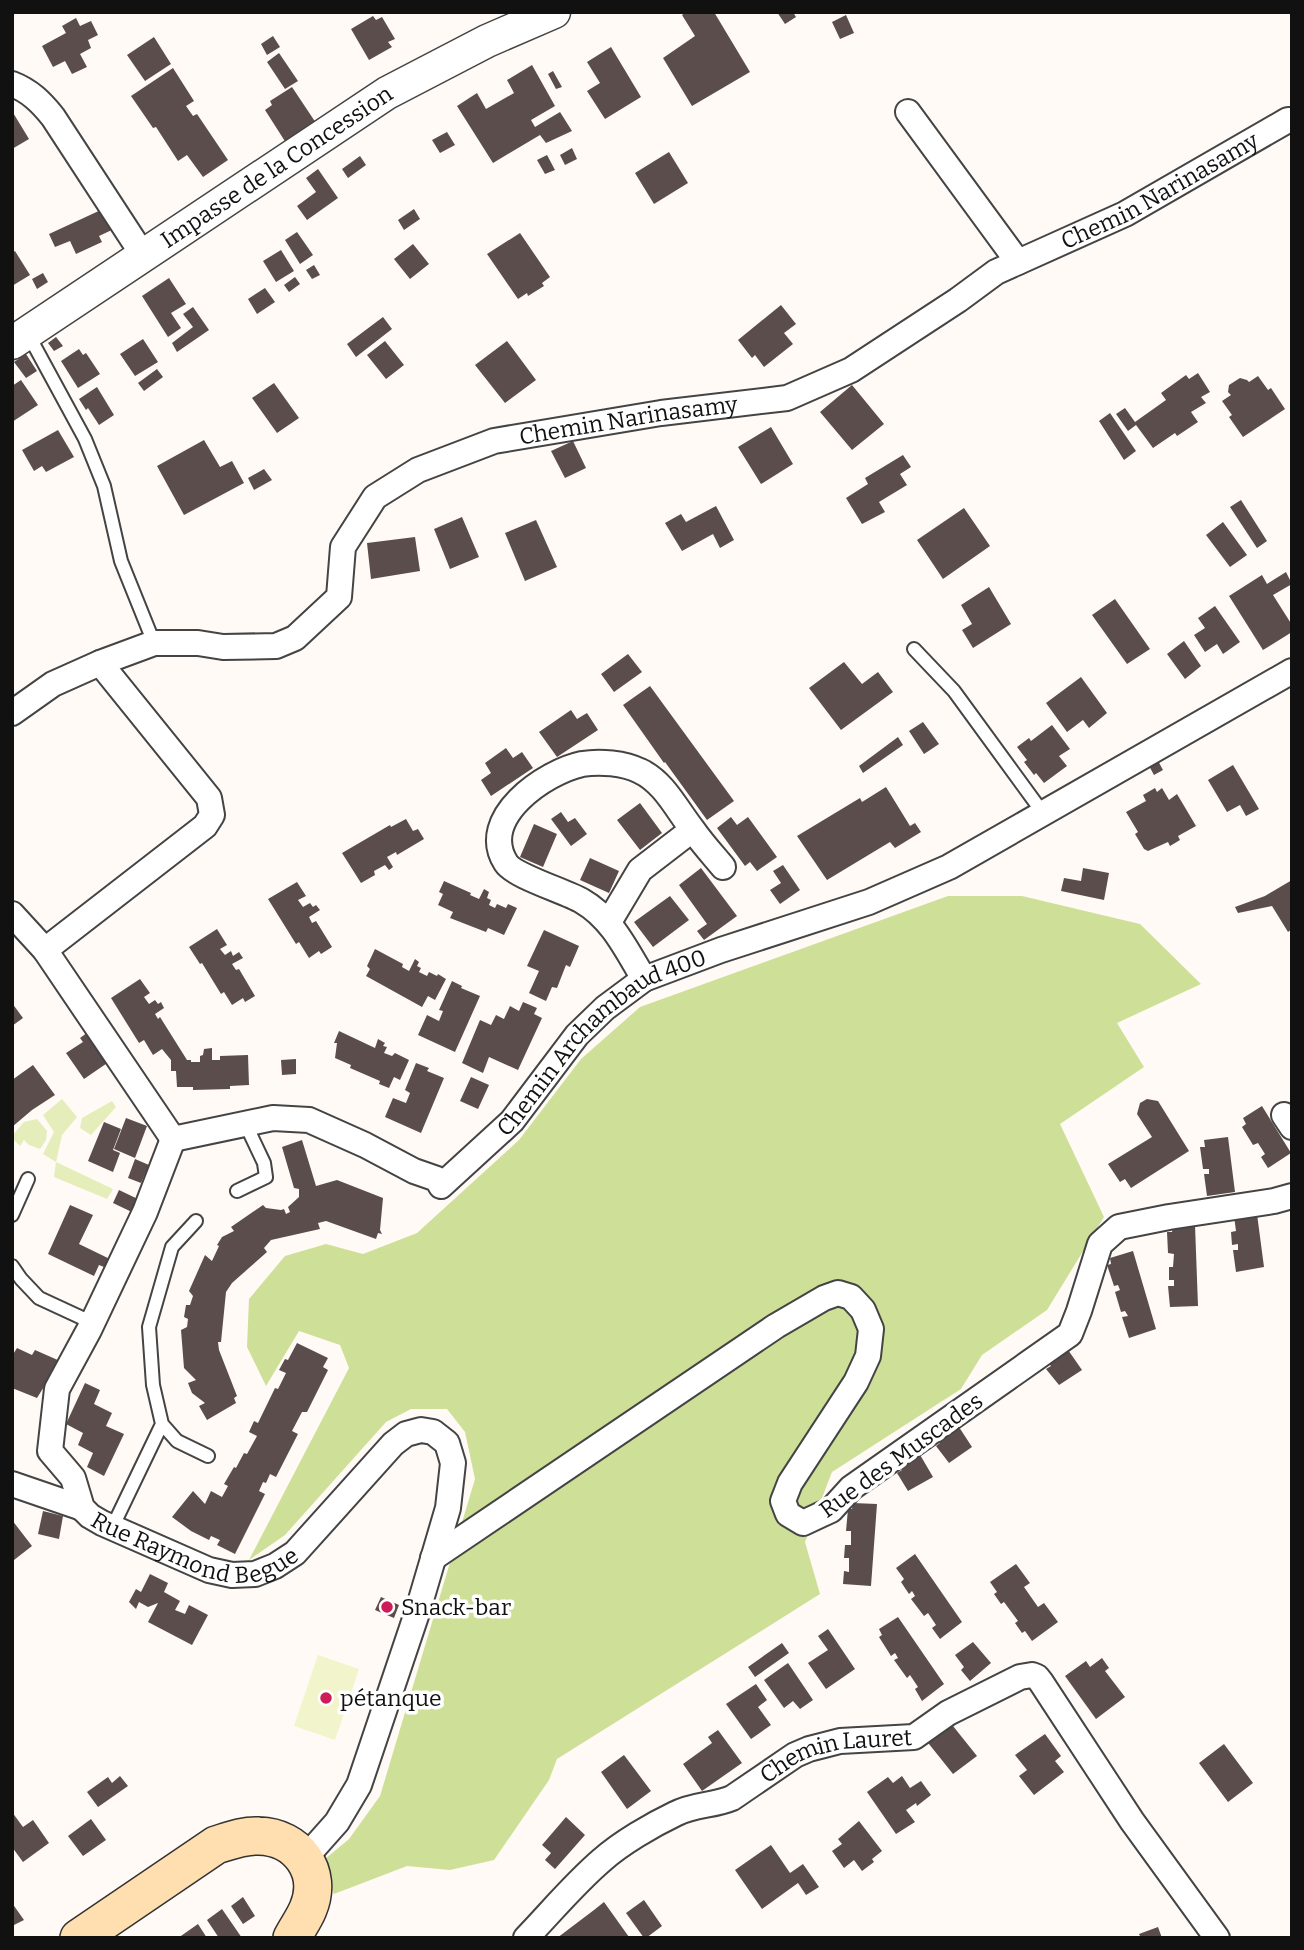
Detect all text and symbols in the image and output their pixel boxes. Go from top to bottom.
street label: Impasse de la Concession [155,79,398,254]
street label: Chemin Narinasamy [1057,126,1264,255]
street label: Chemin Narinasamy [517,390,740,451]
street label: Chemin Archambaud 400 [491,943,710,1142]
street label: Rue des Muscades [814,1386,988,1524]
street label: Rue Raymond Begue [86,1506,303,1589]
place label: Snack-bar [401,1593,511,1621]
marker: Snack-bar [379,1599,395,1615]
place label: pétanque [340,1684,442,1712]
marker: pétanque [318,1690,334,1706]
street label: Chemin Lauret [754,1723,913,1789]

